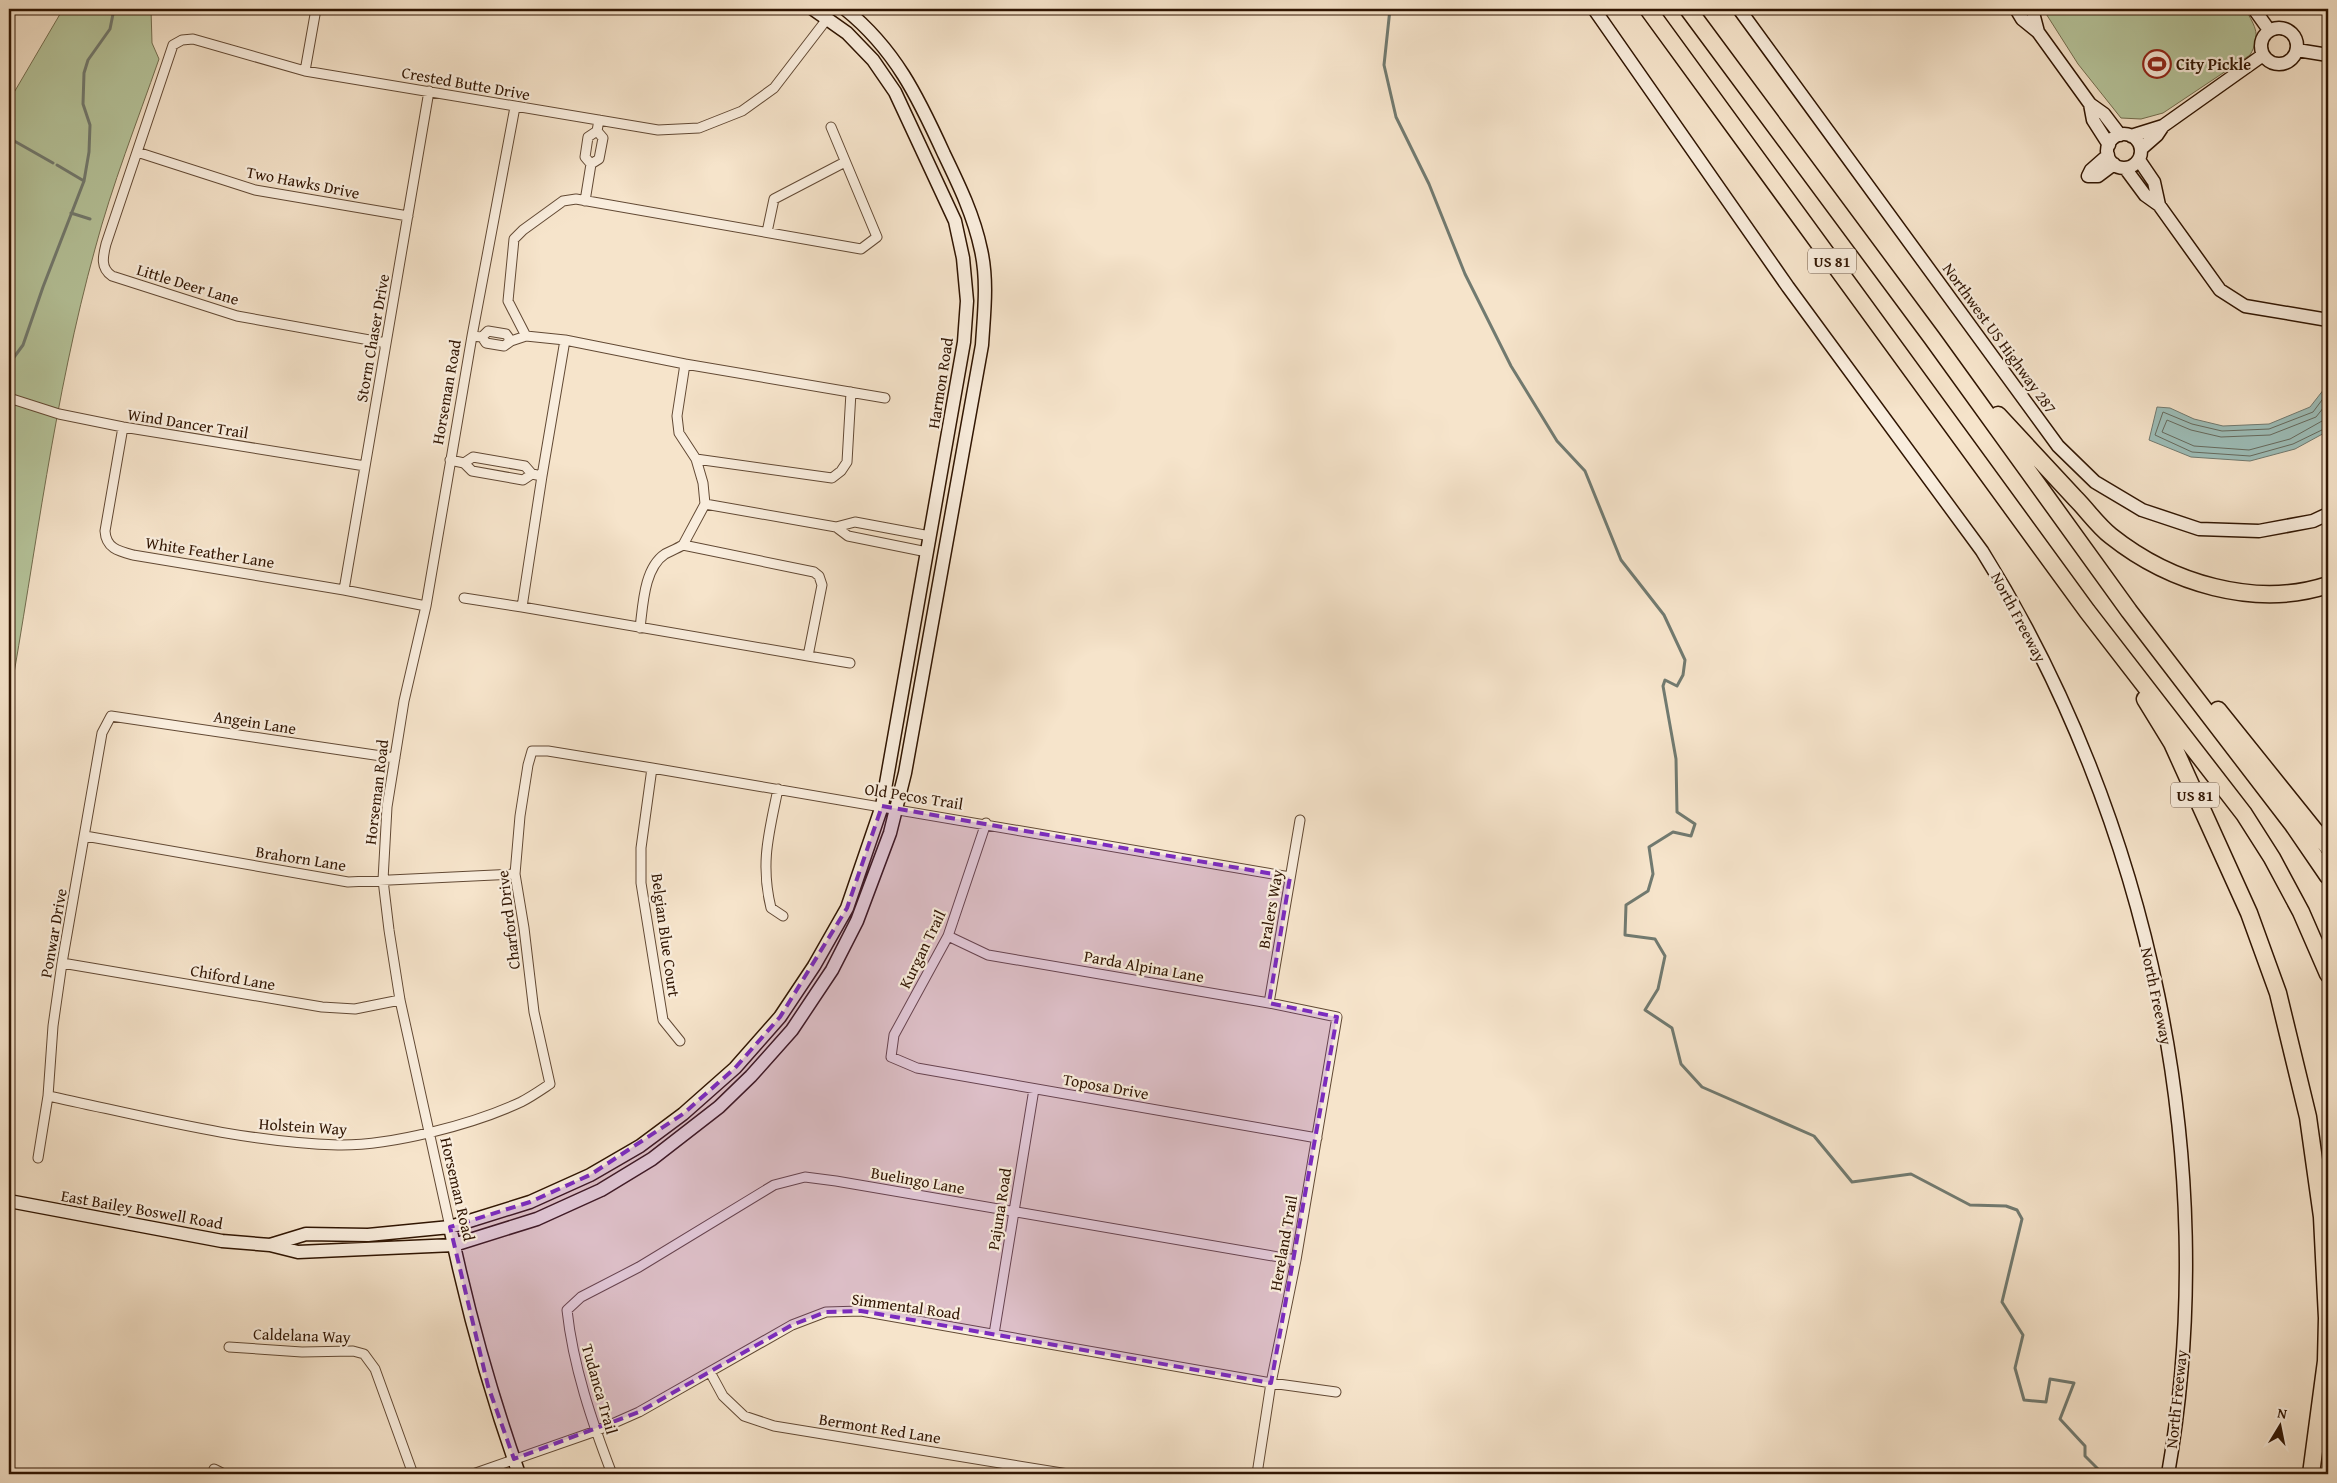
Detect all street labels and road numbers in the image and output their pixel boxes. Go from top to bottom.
street label: Crested Butte Drive [400,60,532,106]
street label: Two Hawks Drive [244,159,362,205]
road number: US 81 [1808,248,1856,274]
street label: Little Deer Lane [134,257,242,311]
street label: Northwest US Highway 287 [1937,258,2063,419]
street label: Storm Chaser Drive [349,272,395,404]
street label: Harmon Road [921,335,959,430]
street label: Horseman Road [425,337,467,446]
street label: Wind Dancer Trail [126,402,251,444]
street label: White Feather Lane [144,530,276,574]
street label: North Freeway [1985,568,2053,666]
street label: Angein Lane [212,704,298,740]
street label: Horseman Road [358,738,394,846]
street label: Old Pecos Trail [863,776,966,816]
road number: US 81 [2171,782,2219,808]
street label: Brahorn Lane [254,839,348,877]
street label: Bralers Way [1251,867,1289,950]
street label: Charford Drive [490,869,526,971]
street label: Belgian Blue Court [645,872,687,999]
street label: Ponwar Drive [33,886,73,980]
street label: Kurgan Trail [893,905,952,992]
street label: Parda Alpina Lane [1082,944,1206,988]
street label: North Freeway [2135,945,2179,1047]
street label: Chiford Lane [189,958,277,996]
street label: Toposa Drive [1061,1067,1151,1105]
street label: Holstein Way [258,1111,348,1141]
street label: Horseman Road [434,1135,482,1244]
street label: Buelingo Lane [869,1160,967,1200]
street label: Pajuna Road [981,1166,1017,1252]
street label: East Bailey Boswell Road [59,1183,225,1235]
street label: Hereland Trail [1263,1193,1303,1293]
street label: Simmental Road [850,1286,962,1326]
street label: Caldelana Way [253,1321,351,1349]
street label: Tudanca Trail [576,1341,624,1437]
street label: North Freeway [2159,1348,2193,1450]
street label: Bermont Red Lane [817,1407,943,1449]

